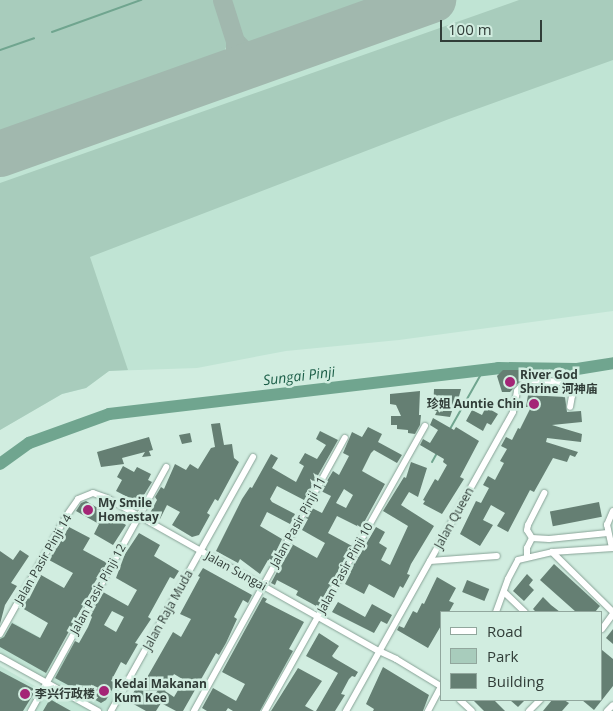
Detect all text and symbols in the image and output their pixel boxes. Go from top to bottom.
scale bar [443,10,546,42]
text: 100 m [448,19,492,39]
water label: Sungai Pinji [262,363,336,389]
place label: River God Shrine 河神庙 [520,368,598,396]
marker: River God Shrine 河神庙 [504,376,516,388]
place label: 珍姐 Auntie Chin [427,397,524,411]
marker: 珍姐 Auntie Chin [528,398,540,410]
street label: Jalan Pasir Pinji 11 [267,474,329,570]
street label: Jalan Queen [431,485,477,551]
place label: My Smile Homestay [98,496,159,524]
marker: My Smile Homestay [82,504,94,516]
street label: Jalan Pasir Pinji 14 [11,512,75,606]
street label: Jalan Pasir Pinji 10 [314,520,376,616]
street label: Jalan Pasir Pinji 12 [67,541,129,637]
street label: Jalan Sungai [203,548,269,594]
street label: Jalan Raja Muda [140,568,196,652]
legend [440,611,603,701]
text: Road [487,621,523,641]
text: Park [487,646,518,666]
text: Building [487,671,544,691]
place label: Kedai Makanan Kum Kee [114,677,207,705]
marker: Kedai Makanan Kum Kee [98,685,110,697]
place label: 李兴行政楼 [35,687,95,701]
marker: 李兴行政楼 [19,688,31,700]

